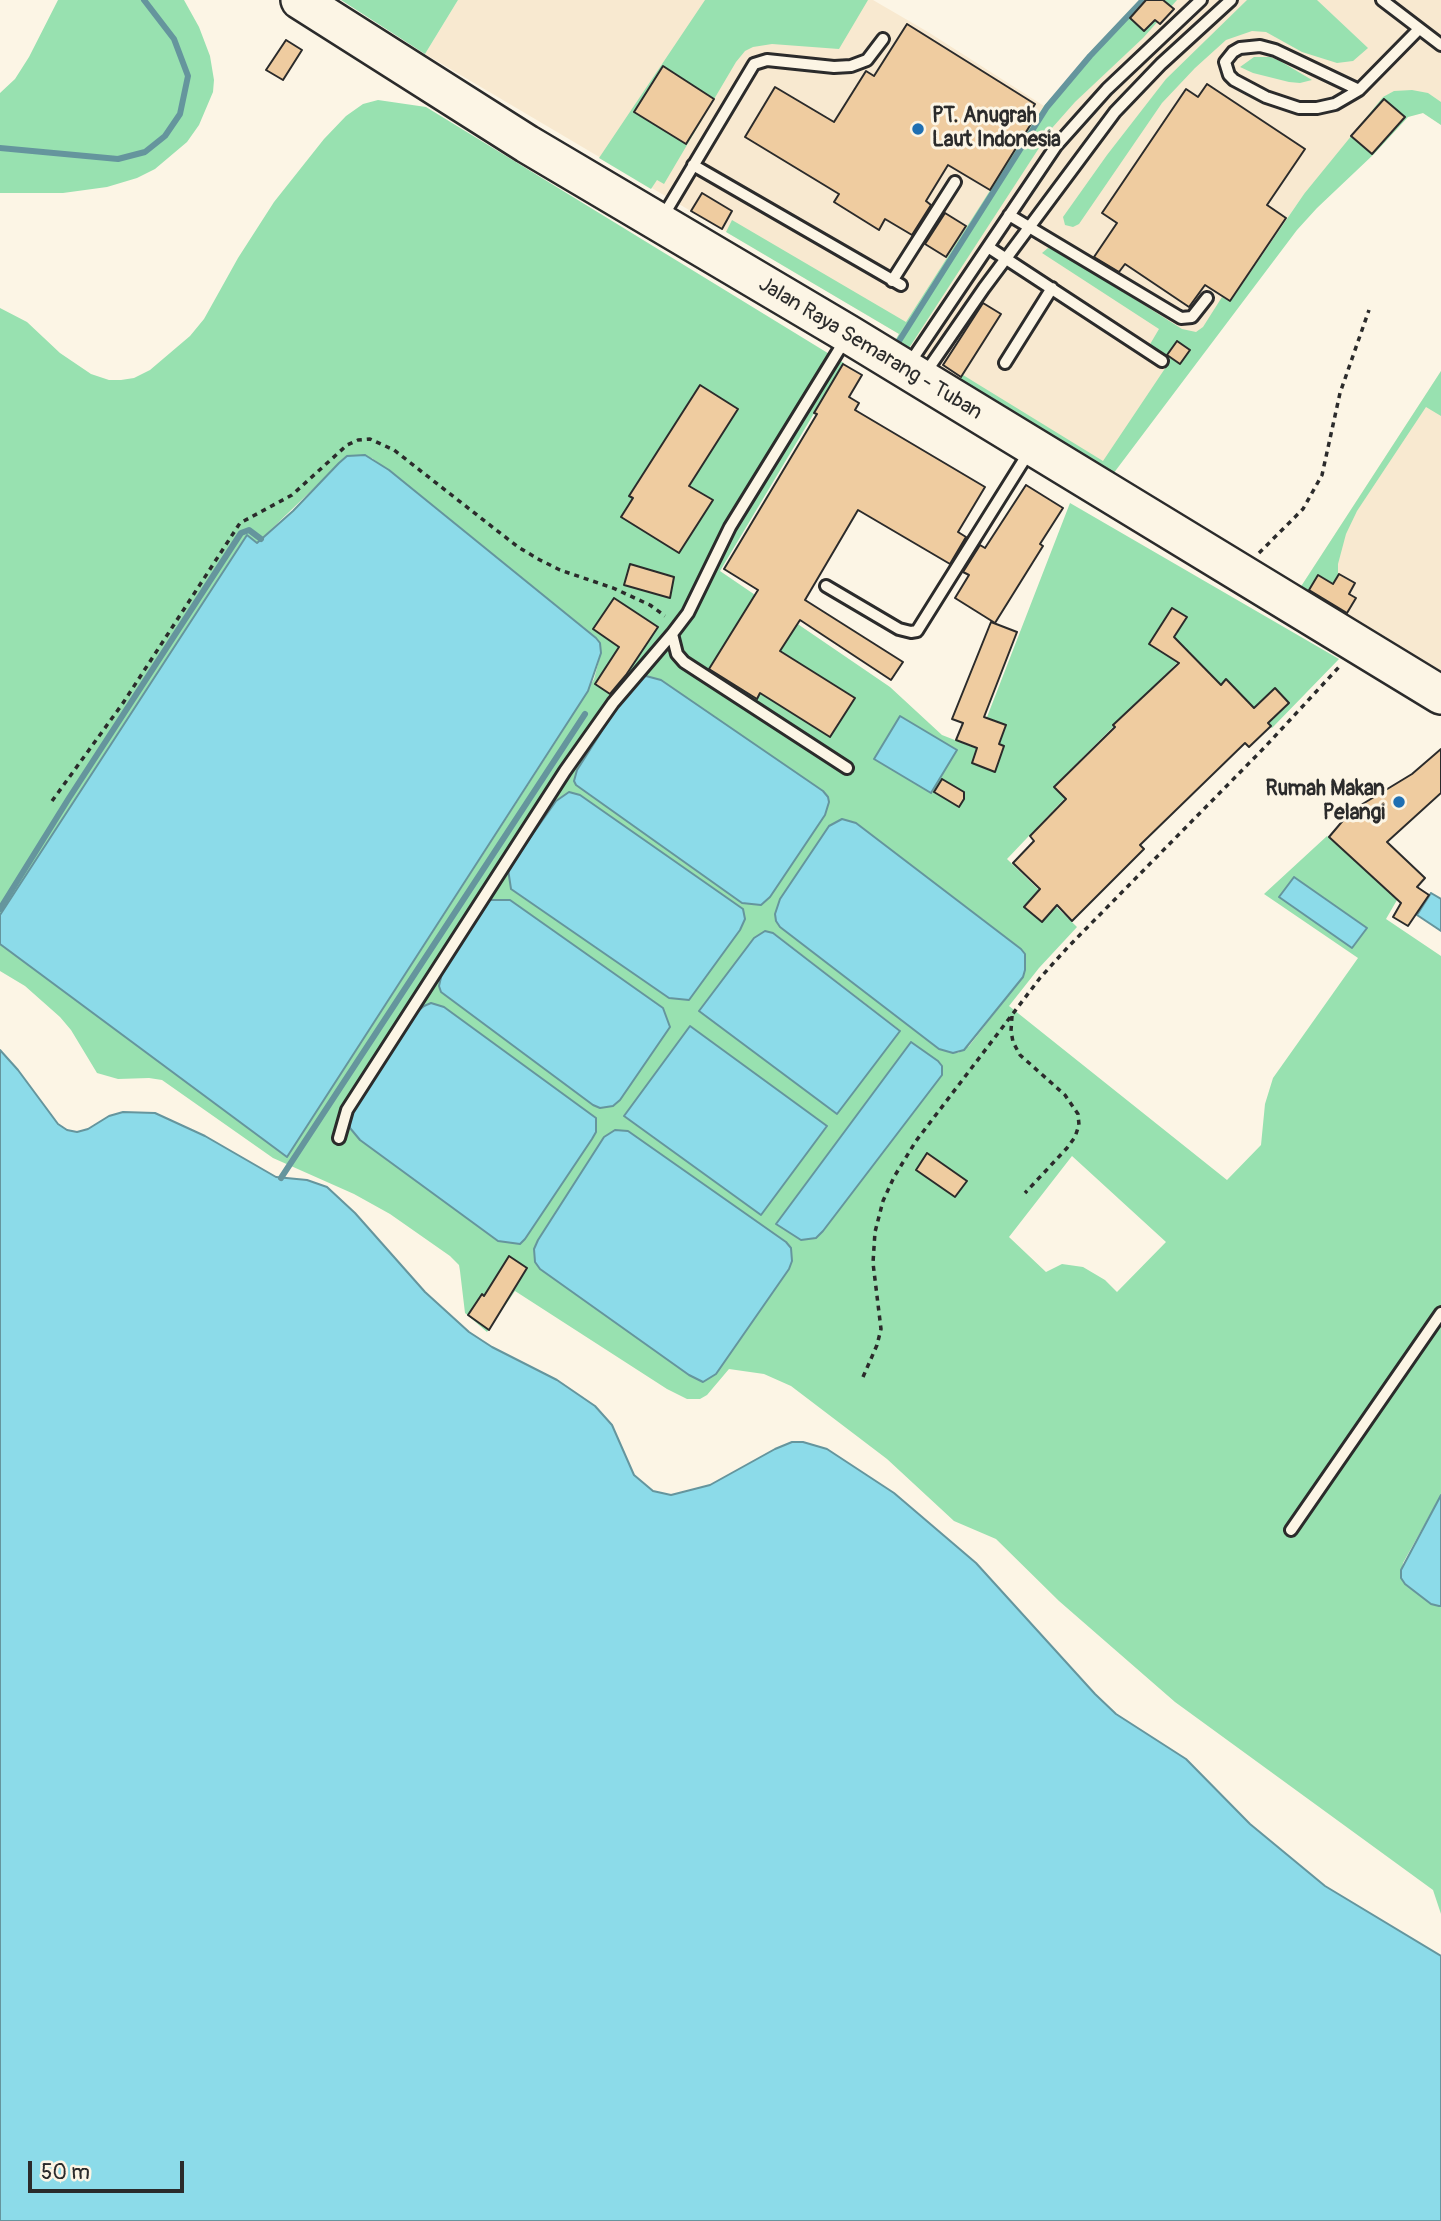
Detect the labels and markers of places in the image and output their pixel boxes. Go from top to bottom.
place label: PT. Anugrah Laut Indonesia [932,104,1061,154]
marker: PT. Anugrah Laut Indonesia [910,121,926,137]
place label: Rumah Makan Pelangi [1265,777,1385,827]
marker: Rumah Makan Pelangi [1391,794,1407,810]

